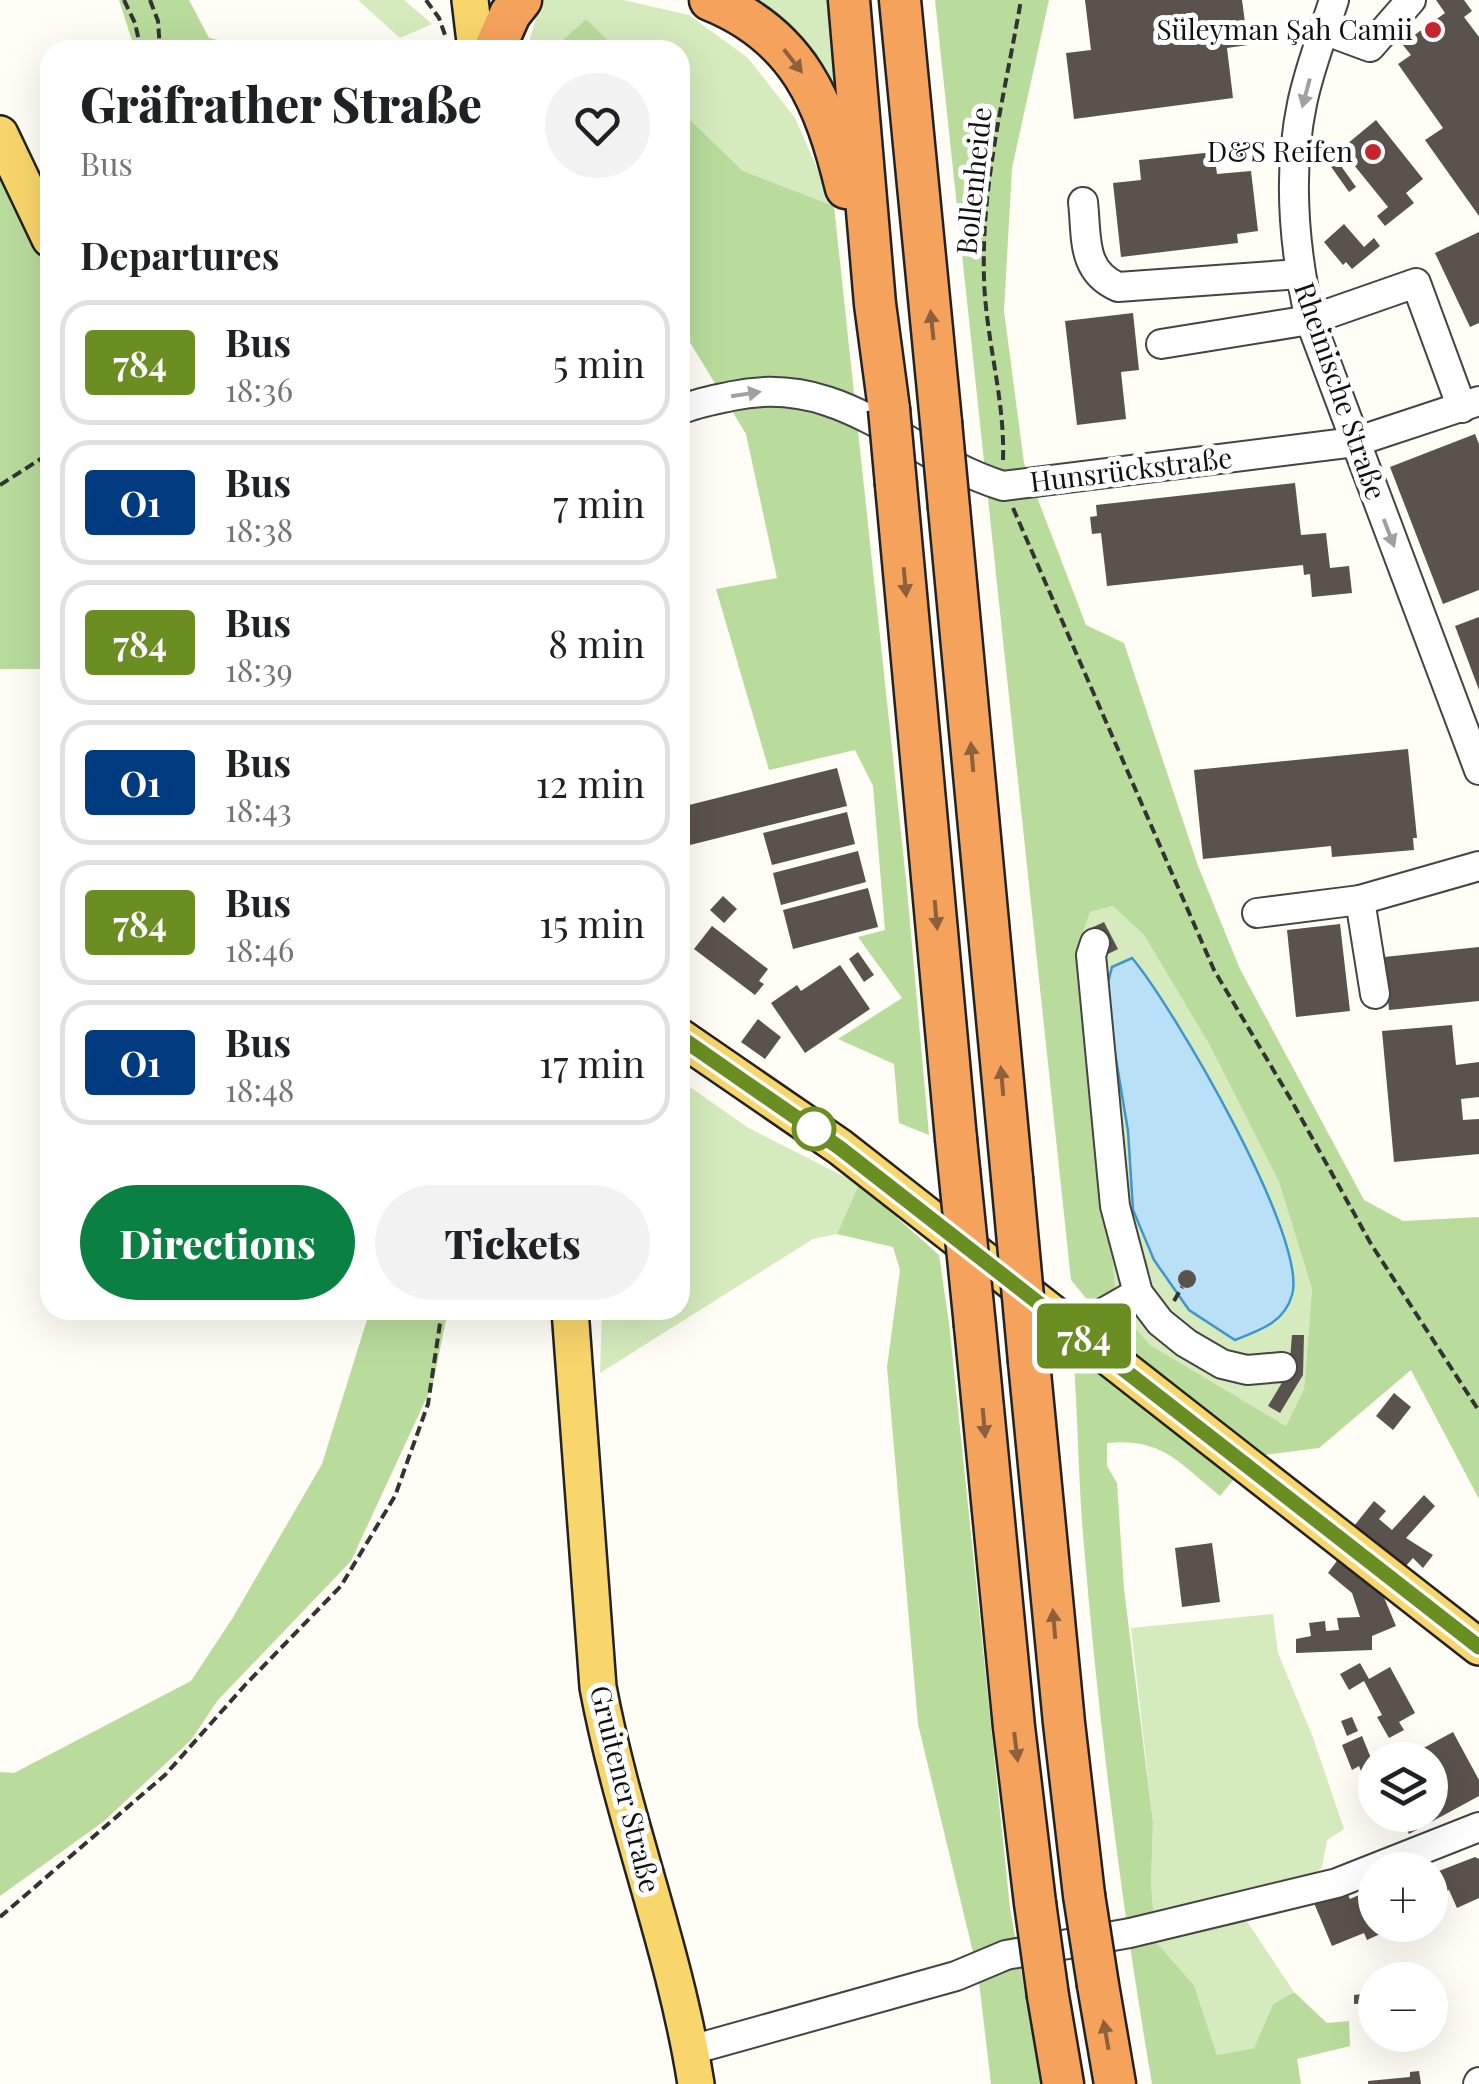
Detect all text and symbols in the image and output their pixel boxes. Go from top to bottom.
place label: Süleyman Şah Camii [1156,10,1413,47]
marker: Süleyman Şah Camii [1422,19,1444,41]
one-way arrow [782,48,803,74]
text: Gräfrather Straße [80,71,482,135]
button: heart [545,73,650,178]
one-way arrow [1297,78,1313,109]
street label: Bollenheide [946,105,999,257]
place label: D&S Reifen [1207,132,1353,169]
text: Bus [80,141,133,184]
marker: D&S Reifen [1362,141,1384,163]
text: Departures [80,229,279,280]
street label: Rheinische Straße [1287,277,1396,504]
one-way arrow [923,309,939,340]
text: Bus [225,316,291,367]
text: 5 min [553,337,645,388]
text: 784 [113,339,167,386]
text: 18:36 [225,367,293,410]
one-way arrow [731,386,763,401]
street label: Hunsrückstraße [1028,438,1234,499]
text: Bus [225,456,291,507]
text: 7 min [553,477,645,528]
text: O1 [119,479,161,526]
text: 18:38 [225,507,293,550]
one-way arrow [1382,519,1398,549]
one-way arrow [898,567,914,599]
text: Bus [225,596,291,647]
text: 8 min [548,617,645,668]
text: 784 [113,619,167,666]
text: 18:39 [225,647,293,690]
text: Bus [225,736,291,787]
one-way arrow [963,741,979,773]
text: 12 min [536,757,645,808]
text: O1 [119,759,161,806]
text: 18:43 [225,787,292,830]
text: Bus [225,876,291,927]
text: 15 min [539,897,645,948]
text: 784 [113,899,167,946]
one-way arrow [929,900,945,931]
text: 18:46 [225,927,294,970]
text: Bus [225,1016,291,1067]
text: 17 min [539,1037,645,1088]
text: O1 [119,1039,161,1086]
one-way arrow [994,1064,1010,1096]
text: 18:48 [225,1067,294,1110]
unlabelled marker [793,1108,835,1150]
button: Directions [80,1185,355,1300]
button: Tickets [375,1185,650,1300]
line badge: 784 [1026,1304,1142,1368]
text: 784 [1057,1313,1111,1360]
one-way arrow [976,1408,992,1440]
one-way arrow [1046,1608,1062,1639]
street label: Gruitener Straße [583,1681,670,1896]
one-way arrow [1008,1731,1024,1763]
map controls [1358,1742,1448,2052]
button: layers [1358,1742,1448,1832]
button: + [1358,1852,1448,1942]
button: − [1358,1962,1448,2052]
one-way arrow [1098,2018,1113,2050]

